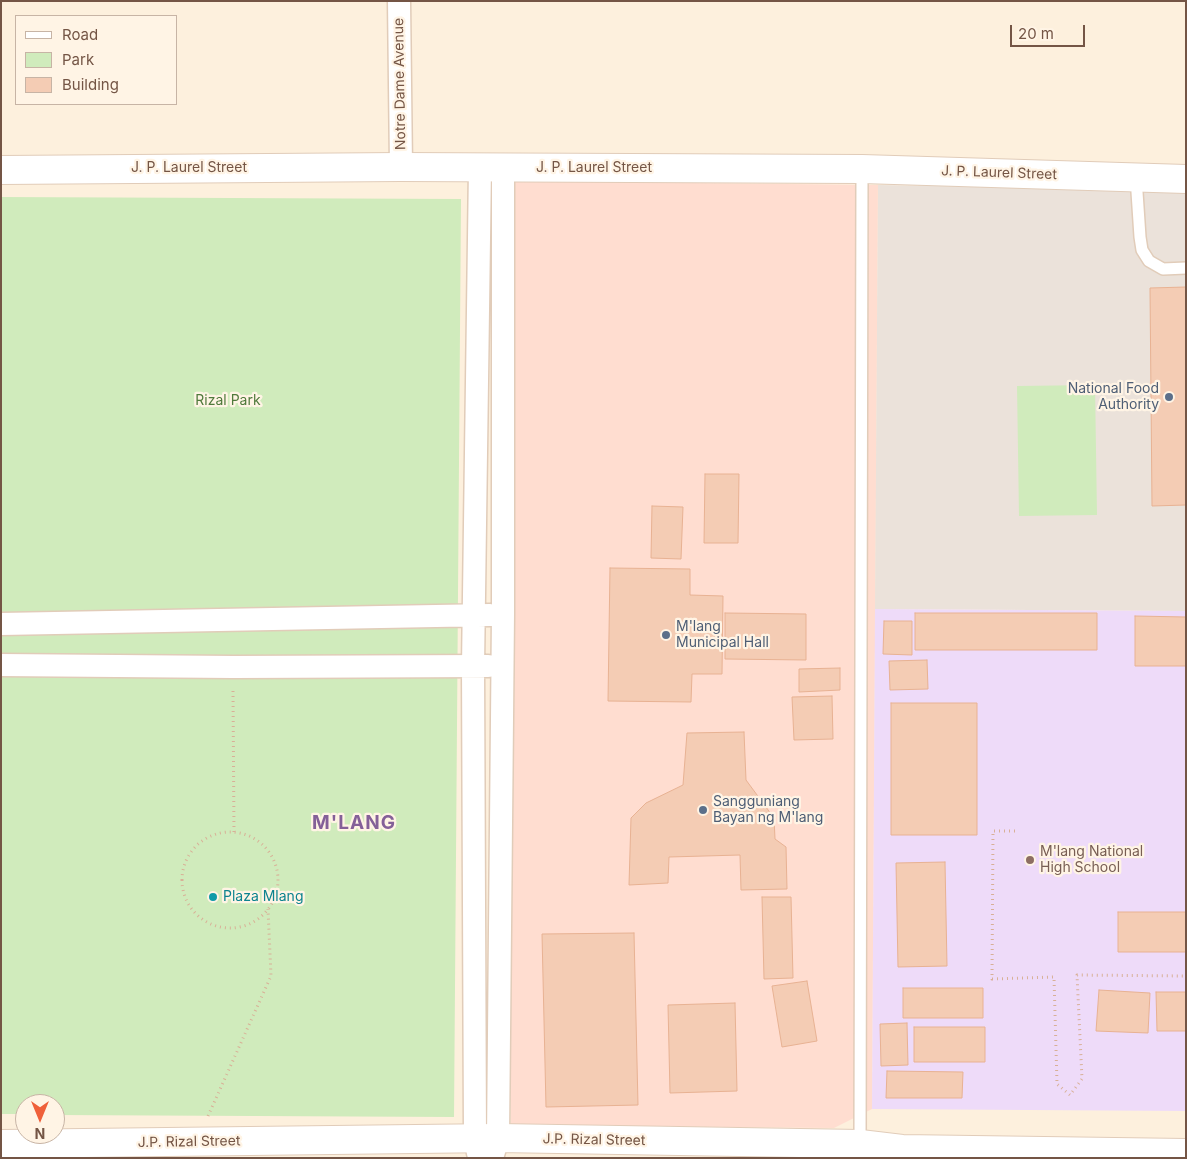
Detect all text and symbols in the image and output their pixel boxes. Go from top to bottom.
legend [15,15,178,105]
scale bar [1012,15,1087,47]
street label: Notre Dame Avenue [390,18,410,150]
text: 20 m [1018,24,1054,43]
text: Road [62,25,98,44]
text: Park [62,50,94,69]
text: Building [62,75,119,94]
street label: J. P. Laurel Street [131,160,247,176]
street label: J. P. Laurel Street [536,160,652,176]
street label: J. P. Laurel Street [941,163,1057,183]
place label: National Food Authority [1068,381,1159,414]
marker: National Food Authority [1163,391,1175,403]
park label: Rizal Park [195,393,261,409]
place label: M'lang Municipal Hall [676,619,769,652]
marker: M'lang Municipal Hall [660,629,672,641]
place label: Sangguniang Bayan ng M'lang [713,794,823,826]
marker: Sangguniang Bayan ng M'lang [697,804,709,816]
district label: M'LANG [311,812,397,834]
place label: M'lang National High School [1040,844,1143,876]
marker: M'lang National High School [1024,854,1036,866]
place label: Plaza Mlang [223,889,303,905]
marker: Plaza Mlang [207,891,219,903]
north arrow [15,1094,65,1144]
text: N [35,1125,45,1142]
street label: J.P. Rizal Street [542,1131,646,1149]
street label: J.P. Rizal Street [137,1133,241,1151]

